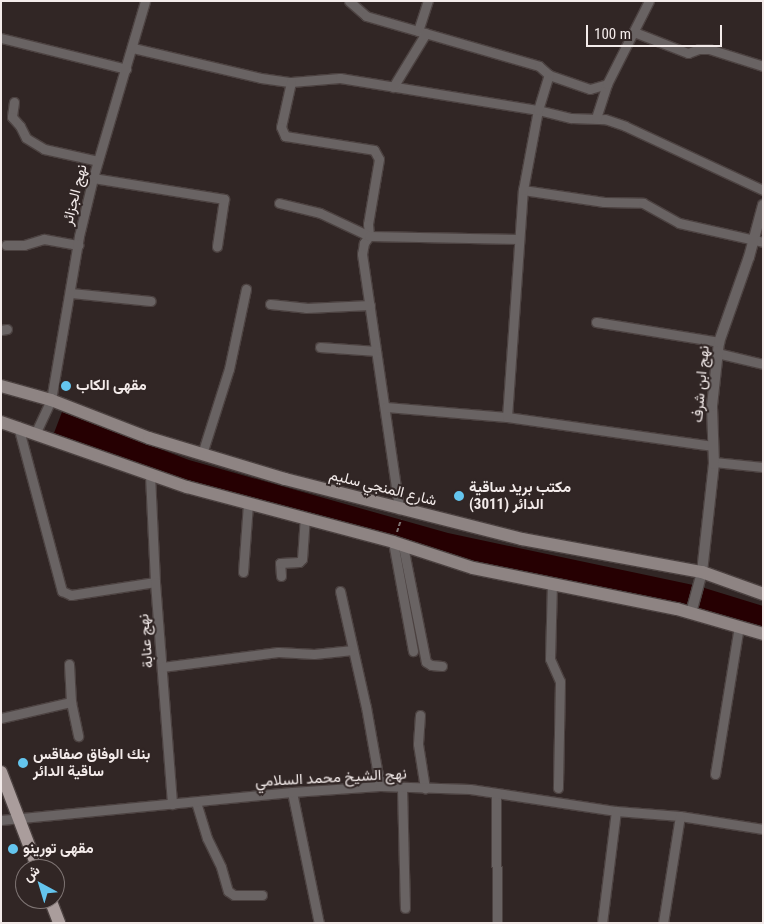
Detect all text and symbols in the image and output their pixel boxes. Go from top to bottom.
scale bar [589,15,725,47]
text: 100 m [594,25,631,43]
street label: نهج الجزائر [59,163,91,227]
street label: نهج ابن شرف [689,345,713,423]
place label: مقهى الكاب [76,377,147,395]
marker: مقهى الكاب [60,380,72,392]
street label: شارع المنجي سليم [327,466,439,510]
place label: مكتب بريد ساقية الدائر (3011) [469,478,571,513]
marker: مكتب بريد ساقية الدائر (3011) [453,490,465,502]
street label: نهج عنابة [135,613,157,669]
place label: بنك الوفاق صفاقس ساقية الدائر [33,745,150,780]
marker: بنك الوفاق صفاقس ساقية الدائر [17,757,29,769]
street label: نهج الشيخ محمد السلامي [255,765,407,791]
place label: مقهى تورينو [23,840,94,858]
marker: مقهى تورينو [7,843,19,855]
north arrow [15,859,65,909]
text: ش [20,862,43,885]

